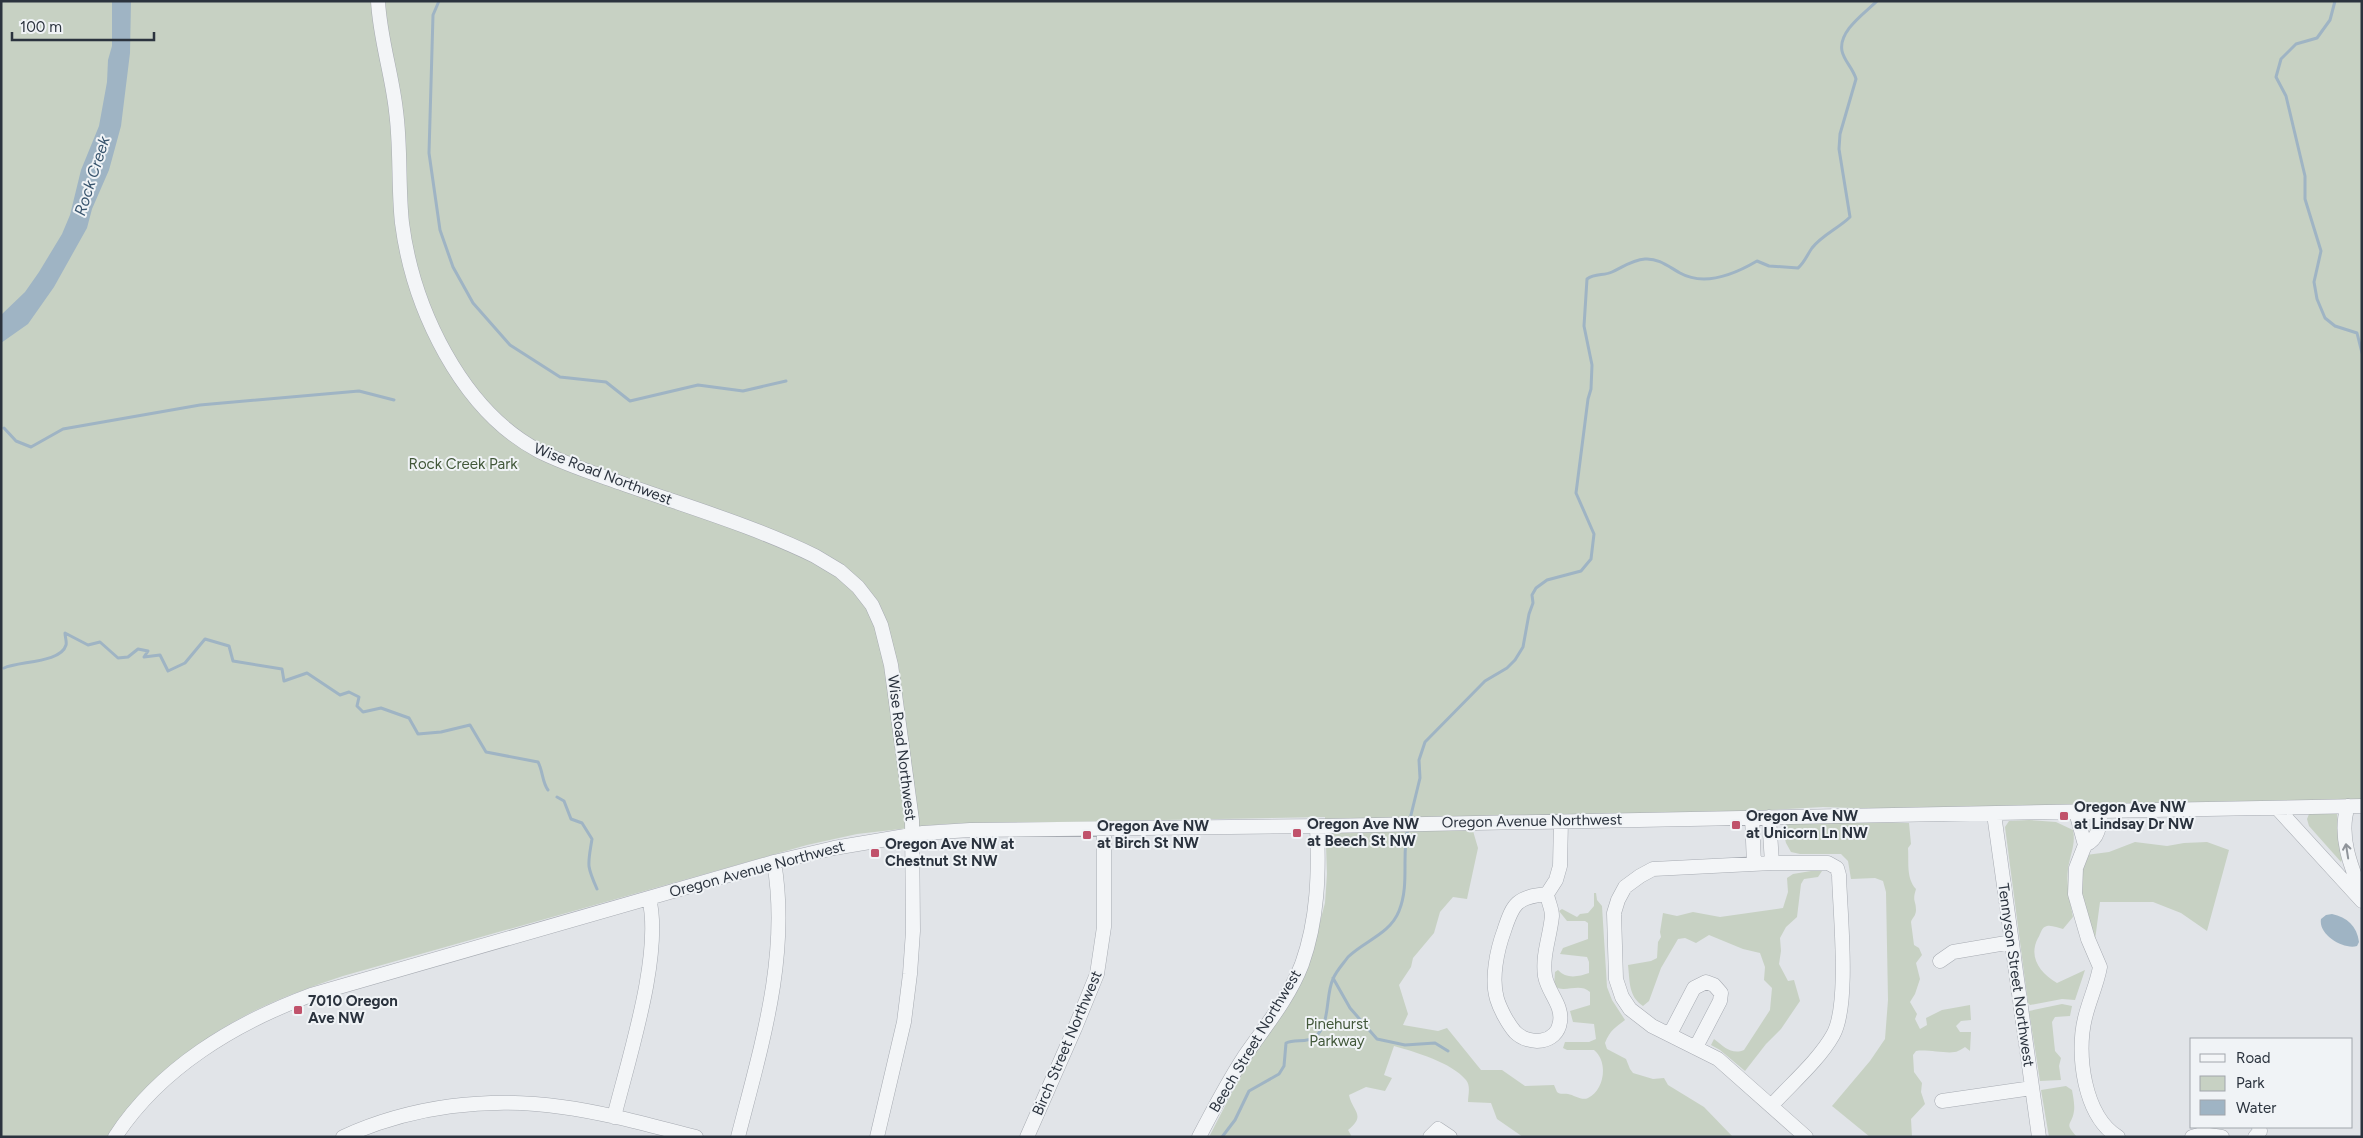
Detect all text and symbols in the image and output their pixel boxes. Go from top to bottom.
scale bar [12,10,155,42]
text: 100 m [20,18,62,36]
water label: Rock Creek [70,133,114,218]
street label: Wise Road Northwest [531,439,675,509]
park label: Rock Creek Park [409,455,518,473]
street label: Wise Road Northwest [884,674,920,822]
place label: Oregon Ave NW at Lindsay Dr NW [2074,798,2194,833]
place label: Oregon Ave NW at Unicorn Ln NW [1746,807,1868,842]
street label: Oregon Avenue Northwest [1442,810,1623,832]
marker: Oregon Ave NW at Lindsay Dr NW [2058,810,2070,822]
place label: Oregon Ave NW at Beech St NW [1307,815,1419,850]
place label: Oregon Ave NW at Birch St NW [1097,817,1209,852]
marker: Oregon Ave NW at Unicorn Ln NW [1730,819,1742,831]
marker: Oregon Ave NW at Beech St NW [1291,827,1303,839]
marker: Oregon Ave NW at Birch St NW [1081,829,1093,841]
place label: Oregon Ave NW at Chestnut St NW [885,835,1015,870]
street label: Oregon Avenue Northwest [667,837,847,901]
one-way arrow [2342,843,2352,859]
marker: Oregon Ave NW at Chestnut St NW [869,847,881,859]
street label: Tennyson Street Northwest [1994,882,2038,1068]
street label: Beech Street Northwest [1205,966,1305,1116]
street label: Birch Street Northwest [1028,968,1106,1118]
place label: 7010 Oregon Ave NW [308,992,398,1027]
marker: 7010 Oregon Ave NW [292,1004,304,1016]
park label: Pinehurst Parkway [1305,1015,1369,1050]
legend [2190,1038,2353,1128]
text: Road [2236,1049,2271,1067]
text: Park [2236,1074,2265,1092]
text: Water [2236,1099,2276,1117]

